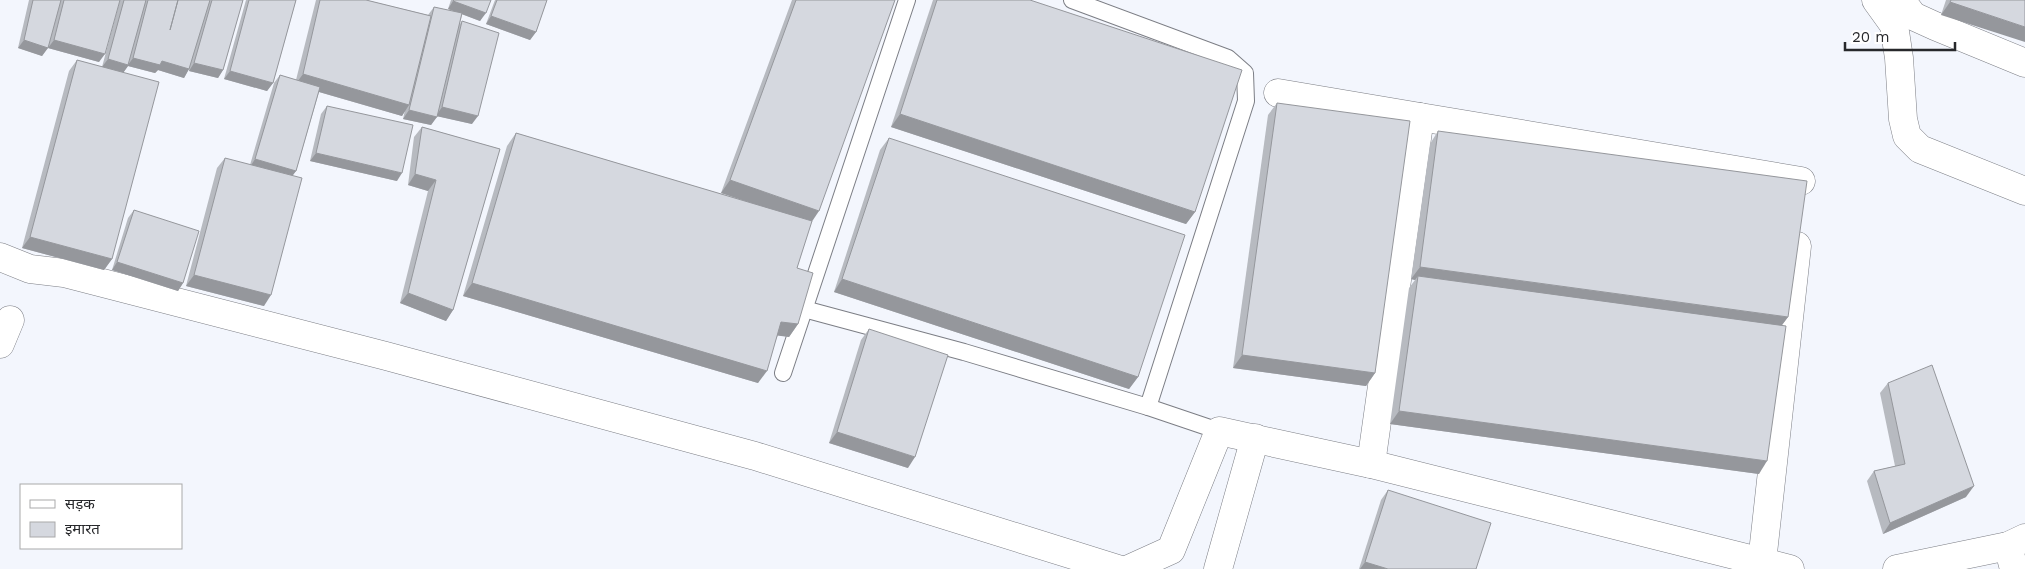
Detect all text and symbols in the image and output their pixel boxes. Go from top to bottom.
scale bar [1845,20,1955,52]
text: 20 m [1852,28,1890,46]
legend [20,484,182,549]
text: सड़क [65,495,95,513]
text: इमारत [65,520,100,538]

